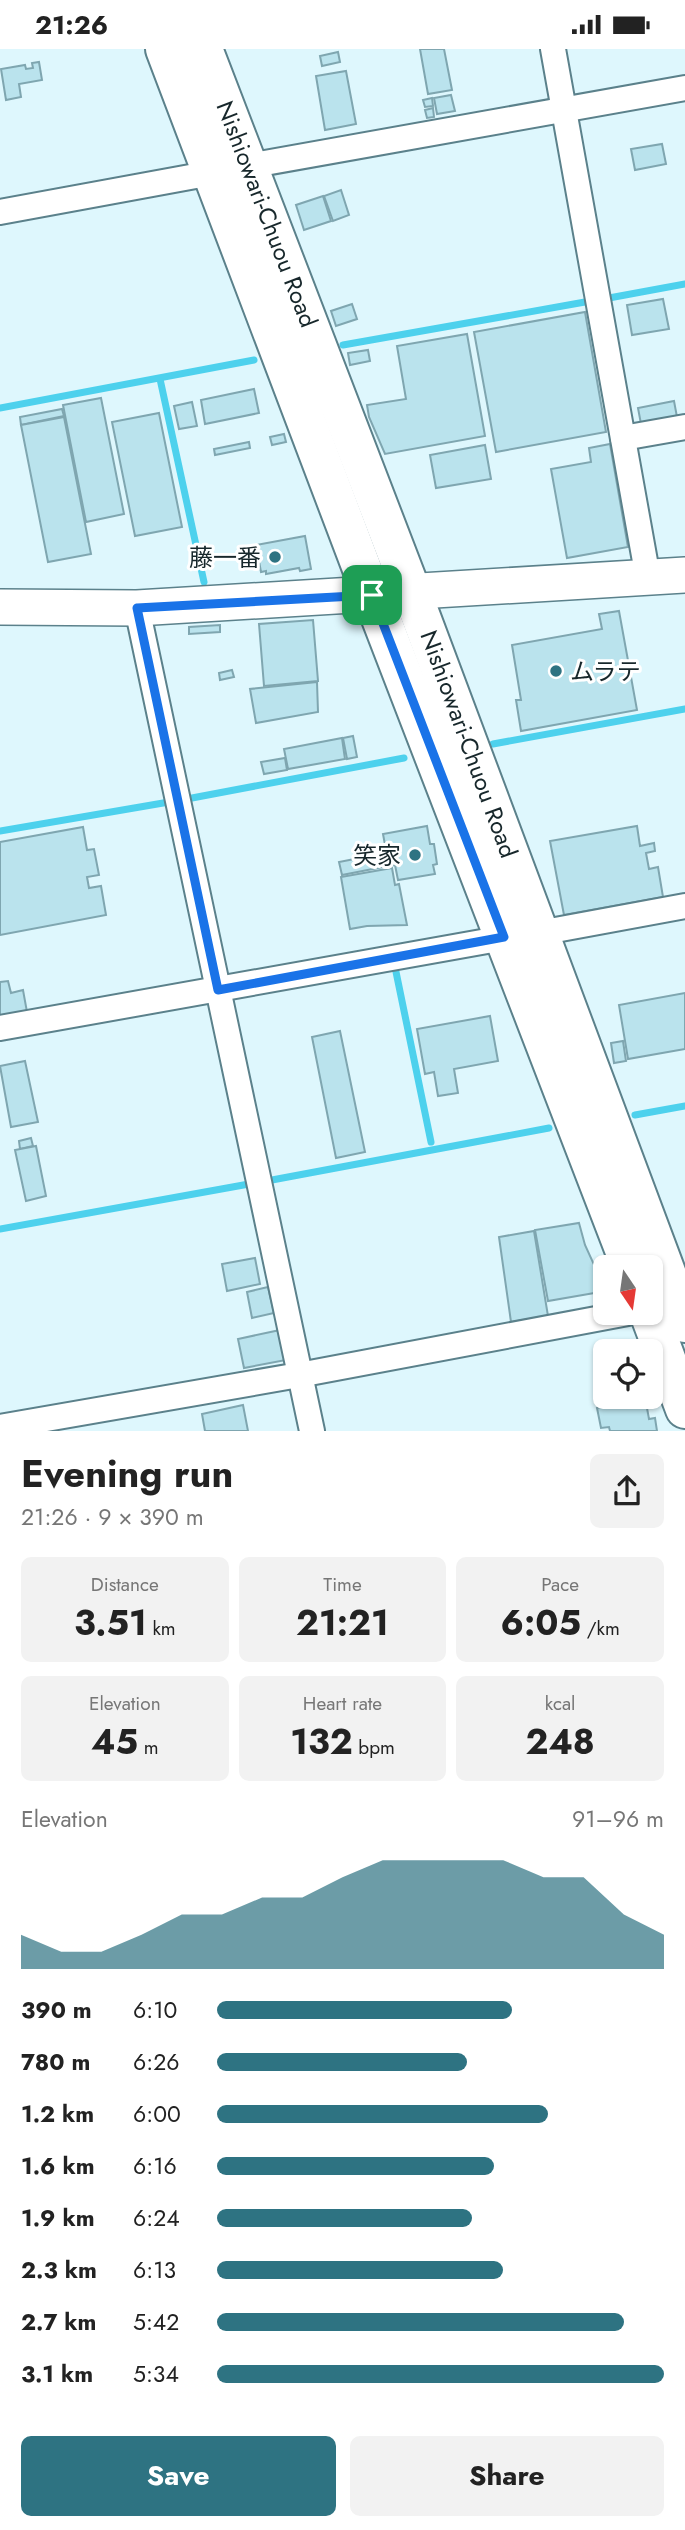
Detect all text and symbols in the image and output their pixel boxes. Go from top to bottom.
text: 21:26 [35,6,108,44]
street label: Nishiowari-Chuou Road [208,96,326,332]
place label: 藤一番 [189,540,261,575]
marker: 藤一番 [267,549,283,565]
pin [342,565,402,625]
icon: arrive [353,576,391,614]
street label: Nishiowari-Chuou Road [412,625,526,863]
place label: ムラテ [570,654,641,689]
marker: ムラテ [548,663,564,679]
place label: 笑家 [353,838,401,873]
marker: 笑家 [407,847,423,863]
north arrow [593,1255,663,1325]
map controls [593,1255,663,1409]
button: locate [593,1339,663,1409]
text: Evening run [21,1446,233,1501]
button: share [590,1454,664,1528]
text: 21:26 · 9 × 390 m [21,1500,204,1534]
text: Distance [91,1571,159,1598]
text: Time [323,1571,362,1598]
text: Pace [541,1571,579,1598]
text: 3.51 [74,1598,147,1648]
text: 21:21 [296,1598,389,1648]
text: 6:05 [501,1598,581,1648]
text: km [147,1615,176,1642]
text: /km [581,1615,620,1642]
text: Elevation [89,1690,161,1717]
text: Heart rate [303,1690,382,1717]
text: kcal [545,1690,576,1717]
text: 45 [91,1717,138,1767]
text: 132 [290,1717,353,1767]
text: 248 [525,1717,595,1767]
text: m [138,1734,159,1761]
text: bpm [353,1734,395,1761]
text: Elevation [21,1802,108,1836]
text: 91–96 m [572,1802,664,1836]
text: 390 m [21,1993,92,2027]
text: 6:10 [133,1993,177,2027]
text: 780 m [21,2045,90,2079]
text: 6:26 [133,2045,179,2079]
text: 1.2 km [21,2097,94,2131]
text: 6:00 [133,2097,181,2131]
text: 1.6 km [21,2149,95,2183]
text: 6:16 [133,2149,177,2183]
text: 1.9 km [21,2201,95,2235]
text: 6:24 [133,2201,180,2235]
text: 2.3 km [21,2253,97,2287]
text: 6:13 [133,2253,176,2287]
text: 2.7 km [21,2305,96,2339]
text: 5:42 [133,2305,179,2339]
text: 3.1 km [21,2357,93,2391]
text: 5:34 [133,2357,179,2391]
button: Save [21,2436,336,2516]
button: Share [350,2436,664,2516]

